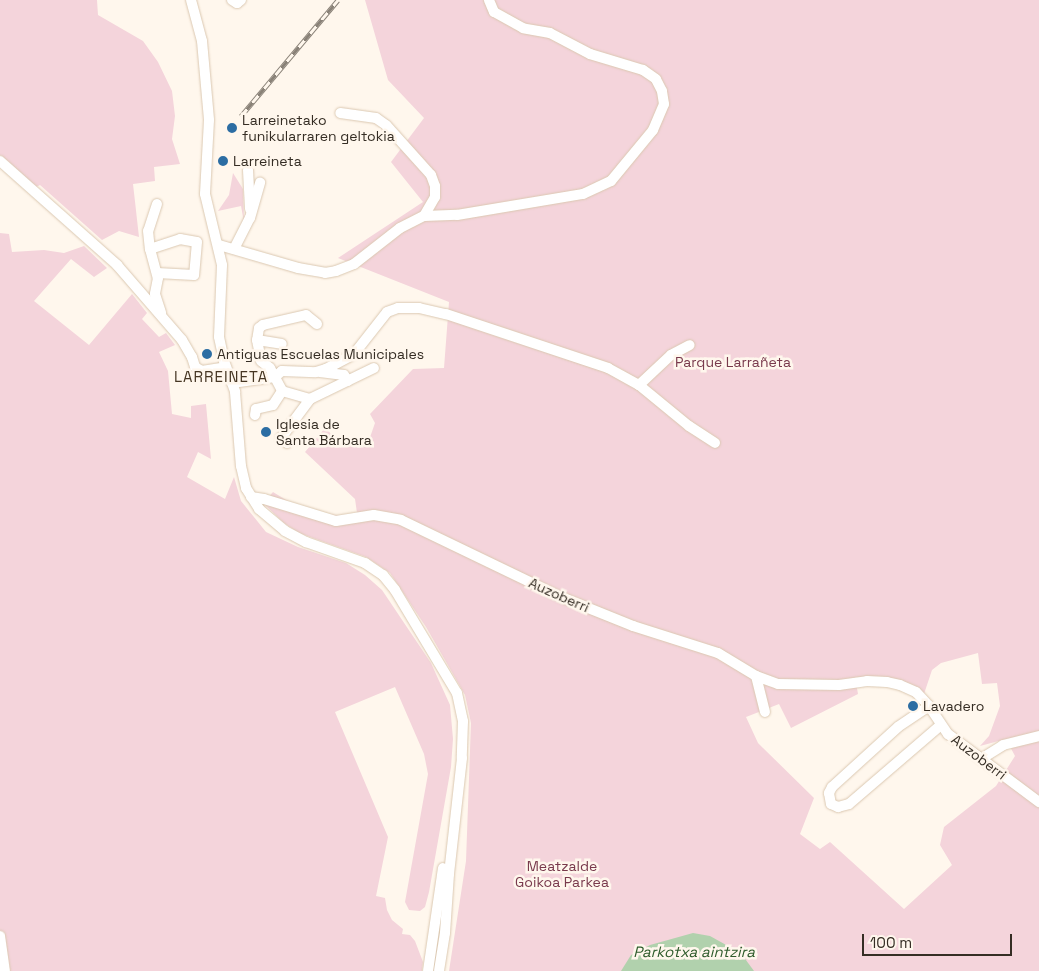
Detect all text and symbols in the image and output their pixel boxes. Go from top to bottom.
place label: Larreinetako funikularraren geltokia [242,112,395,144]
marker: Larreinetako funikularraren geltokia [226,122,238,134]
place label: Larreineta [233,153,302,169]
marker: Larreineta [217,155,229,167]
place label: Antiguas Escuelas Municipales [217,346,424,362]
marker: Antiguas Escuelas Municipales [201,348,213,360]
park label: Parque Larrañeta [675,354,791,370]
district label: LARREINETA [173,368,269,386]
place label: Iglesia de Santa Bárbara [276,416,372,448]
marker: Iglesia de Santa Bárbara [260,426,272,438]
street label: Auzoberri [526,574,592,616]
place label: Lavadero [923,698,984,714]
marker: Lavadero [907,700,919,712]
street label: Auzoberri [948,731,1010,783]
park label: Meatzalde Goikoa Parkea [515,858,609,890]
scale bar [864,924,1014,956]
text: 100 m [870,933,912,952]
water label: Parkotxa aintzira [633,943,755,961]

